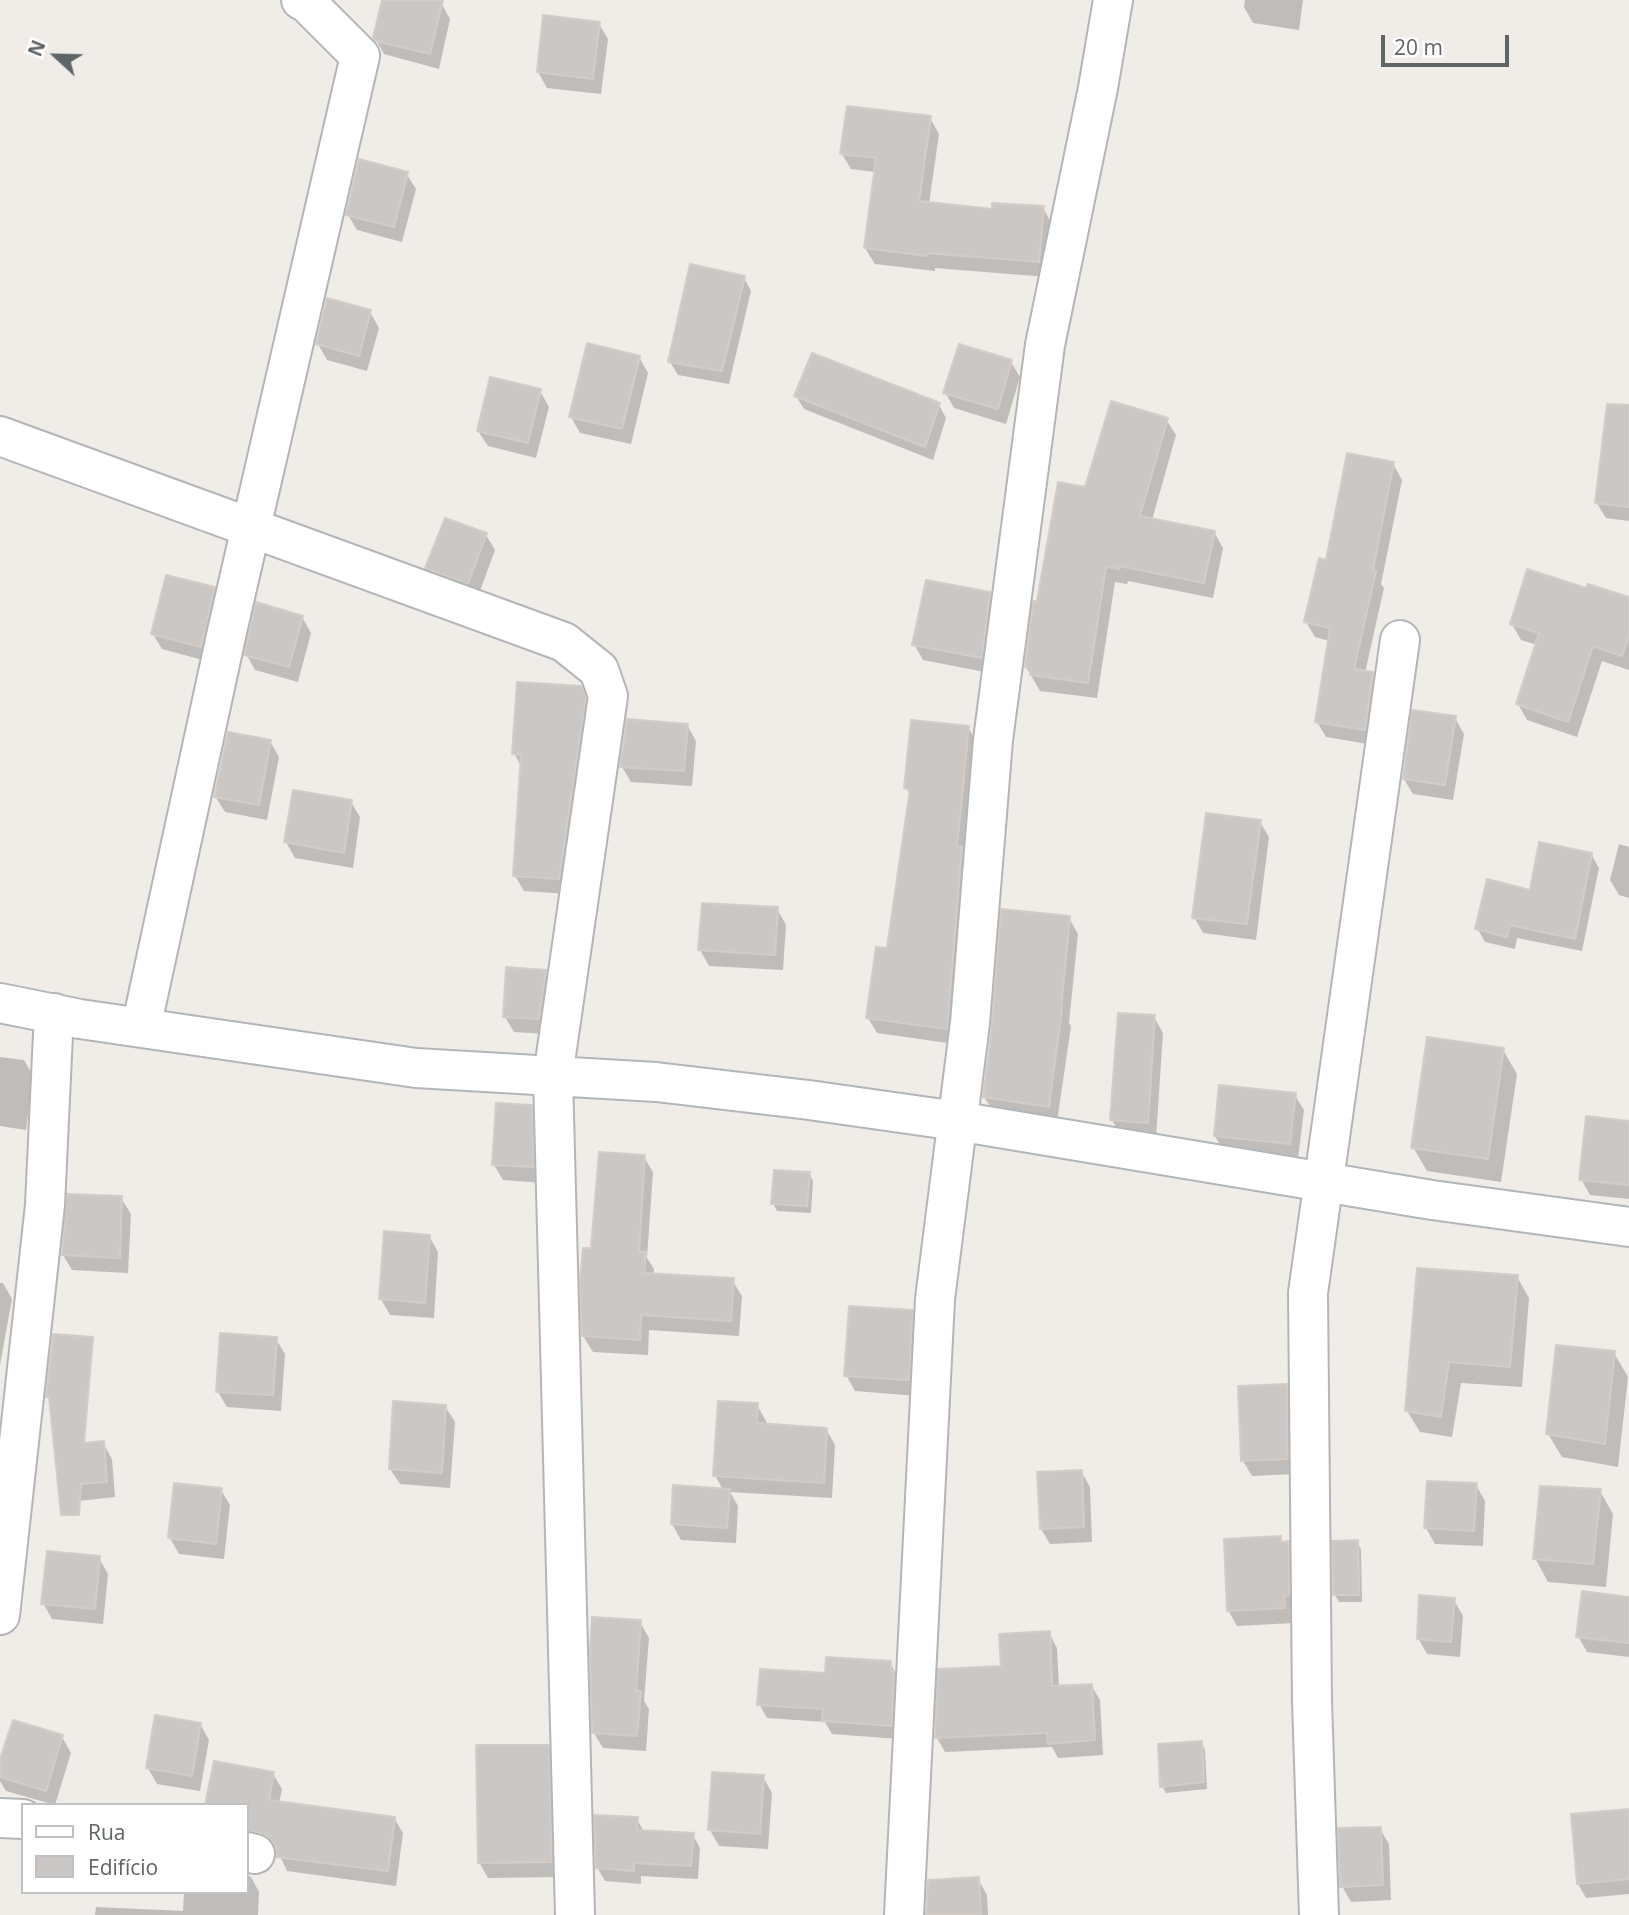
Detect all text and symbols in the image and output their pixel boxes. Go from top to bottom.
north arrow [21,21,91,91]
scale bar [1384,21,1512,65]
text: 20 m [1394,33,1443,61]
text: N [22,36,51,60]
legend [21,1803,248,1894]
text: Rua [88,1818,126,1846]
text: Edifício [88,1853,158,1881]

